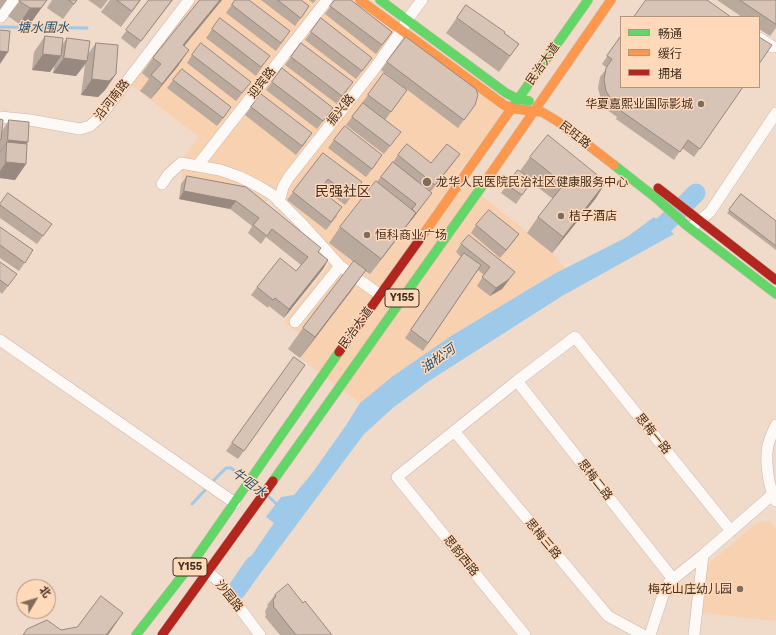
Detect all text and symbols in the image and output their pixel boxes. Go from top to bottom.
legend [620,16,760,88]
water label: 塘水围水 [17,20,69,36]
text: 畅通 [658,27,682,41]
street label: 民治大道 [523,40,563,88]
text: 缓行 [658,47,682,61]
street label: 迎宾路 [245,64,279,102]
text: 拥堵 [658,67,682,81]
street label: 沿河南路 [92,77,132,123]
street label: 振兴路 [324,91,358,129]
place label: 华夏嘉熙业国际影城 [585,97,693,111]
marker: 华夏嘉熙业国际影城 [696,99,706,109]
street label: 民旺路 [556,118,594,152]
place label: 龙华人民医院民治社区健康服务中心 [436,175,628,189]
marker: 龙华人民医院民治社区健康服务中心 [421,176,433,188]
district label: 民强社区 [315,184,371,200]
place label: 桔子酒店 [569,209,617,223]
marker: 桔子酒店 [556,211,566,221]
place label: 恒科商业广场 [375,228,447,242]
marker: 恒科商业广场 [362,230,372,240]
road number: Y155 [385,289,419,307]
street label: 民治大道 [336,304,376,352]
water label: 油松河 [418,341,458,377]
street label: 思梅一路 [632,411,674,457]
street label: 思梅二路 [575,457,615,503]
water label: 牛咀水 [229,465,269,501]
street label: 思梅三路 [522,516,564,562]
street label: 思韵西路 [440,533,482,579]
road number: Y155 [173,558,207,576]
street label: 沙园路 [212,577,246,615]
north arrow [16,579,56,619]
place label: 梅花山庄幼儿园 [648,582,732,596]
text: 北 [37,584,54,600]
marker: 梅花山庄幼儿园 [735,584,745,594]

